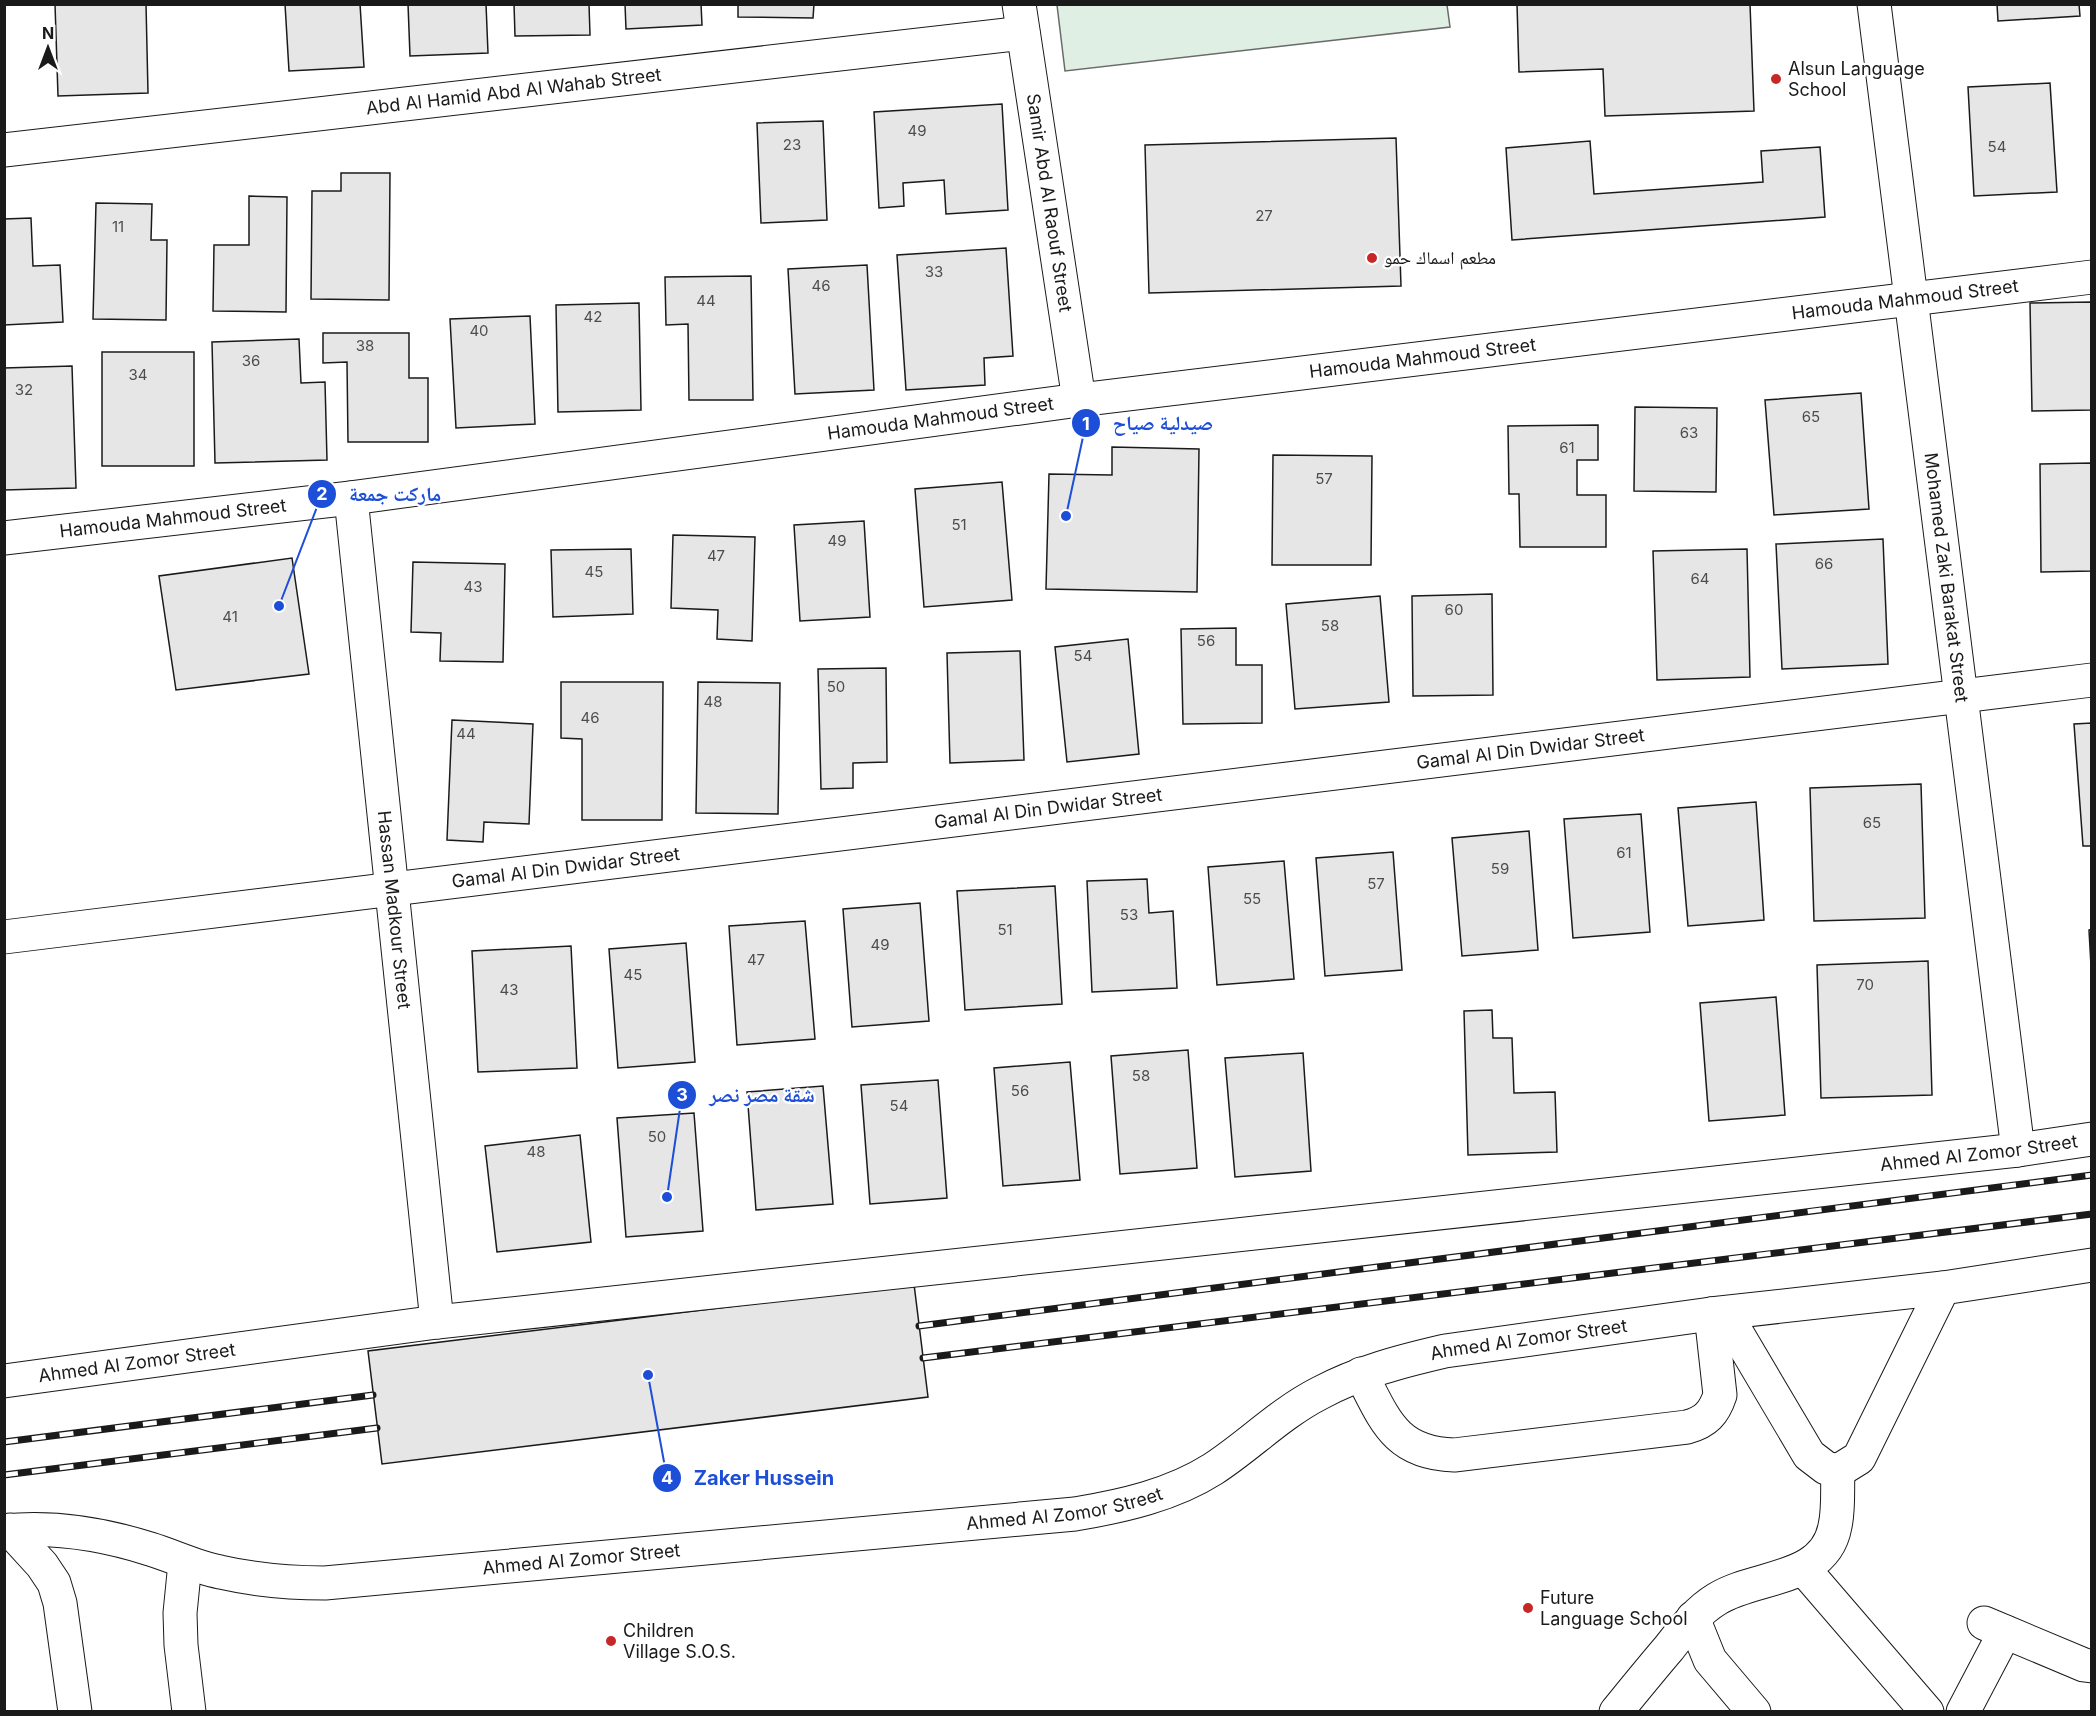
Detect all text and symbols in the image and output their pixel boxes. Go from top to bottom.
north arrow [18,18,78,78]
text: N [42,23,54,43]
place label: Alsun Language School [1788,58,1925,100]
street label: Abd Al Hamid Abd Al Wahab Street [365,64,663,118]
marker: Alsun Language School [1769,72,1783,86]
street label: Samir Abd Al Raouf Street [1023,92,1077,313]
house number: 49 [908,121,927,140]
house number: 23 [783,135,801,154]
house number: 54 [1988,137,2006,156]
house number: 27 [1255,206,1273,225]
house number: 11 [112,217,124,236]
place label: مطعم اسماك حمو [1384,247,1496,270]
marker: مطعم اسماك حمو [1365,251,1379,265]
house number: 33 [925,262,943,281]
street label: Hamouda Mahmoud Street [1791,275,2020,323]
house number: 46 [812,276,831,295]
house number: 44 [696,291,716,310]
house number: 42 [584,307,602,326]
house number: 40 [469,321,489,340]
street label: Hamouda Mahmoud Street [1308,334,1537,382]
house number: 38 [356,336,374,355]
house number: 36 [242,351,260,370]
house number: 34 [129,365,147,384]
house number: 32 [15,380,33,399]
street label: Hamouda Mahmoud Street [826,393,1055,444]
callout: صيدلية صياح [1071,404,1225,442]
house number: 65 [1802,407,1820,426]
text: صيدلية صياح [1113,411,1213,436]
text: 1 [1082,413,1090,434]
house number: 63 [1680,423,1698,442]
house number: 61 [1559,438,1575,457]
street label: Mohamed Zaki Barakat Street [1920,451,1973,704]
house number: 57 [1315,469,1333,488]
callout: ماركت جمعة [307,475,453,513]
text: ماركت جمعة [349,482,441,506]
text: 2 [316,483,328,504]
street label: Hamouda Mahmoud Street [58,495,287,542]
house number: 51 [951,515,967,534]
house number: 49 [828,531,847,550]
house number: 47 [707,546,725,565]
house number: 66 [1815,554,1833,573]
house number: 45 [585,562,603,581]
house number: 64 [1691,569,1710,588]
house number: 43 [464,577,482,596]
house number: 60 [1445,600,1463,619]
house number: 41 [222,607,238,626]
house number: 58 [1321,616,1339,635]
house number: 56 [1197,631,1215,650]
house number: 54 [1074,646,1092,665]
house number: 50 [827,677,845,696]
house number: 48 [704,692,722,711]
house number: 46 [581,708,600,727]
house number: 44 [456,724,476,743]
street label: Gamal Al Din Dwidar Street [1415,724,1646,773]
street label: Gamal Al Din Dwidar Street [933,784,1163,832]
street label: Hassan Madkour Street [374,809,415,1010]
house number: 65 [1863,813,1881,832]
street label: Gamal Al Din Dwidar Street [450,843,681,892]
house number: 61 [1616,843,1632,862]
house number: 59 [1491,859,1509,878]
house number: 57 [1367,874,1385,893]
house number: 55 [1243,889,1261,908]
house number: 53 [1120,905,1138,924]
house number: 51 [997,920,1013,939]
house number: 49 [871,935,890,954]
house number: 47 [747,950,765,969]
house number: 45 [624,965,642,984]
house number: 70 [1856,975,1874,994]
house number: 43 [500,980,518,999]
house number: 58 [1132,1066,1150,1085]
callout: شقة مصر نصر [667,1076,827,1114]
house number: 56 [1011,1081,1029,1100]
text: شقة مصر نصر [708,1083,815,1107]
text: 3 [676,1084,688,1105]
house number: 54 [890,1096,908,1115]
house number: 50 [648,1127,666,1146]
street label: Ahmed Al Zomor Street [1879,1130,2079,1175]
house number: 48 [527,1142,545,1161]
street label: Ahmed Al Zomor Street [1428,1315,1628,1364]
street label: Ahmed Al Zomor Street [37,1339,237,1386]
callout: Zaker Hussein [652,1459,847,1497]
text: Zaker Hussein [694,1466,834,1490]
text: 4 [661,1467,673,1488]
street label: Ahmed Al Zomor Street [965,1483,1165,1534]
street label: Ahmed Al Zomor Street [481,1539,681,1578]
place label: Future Language School [1540,1587,1688,1629]
marker: Future Language School [1521,1601,1535,1615]
place label: Children Village S.O.S. [623,1620,736,1662]
marker: Children Village S.O.S. [604,1634,618,1648]

